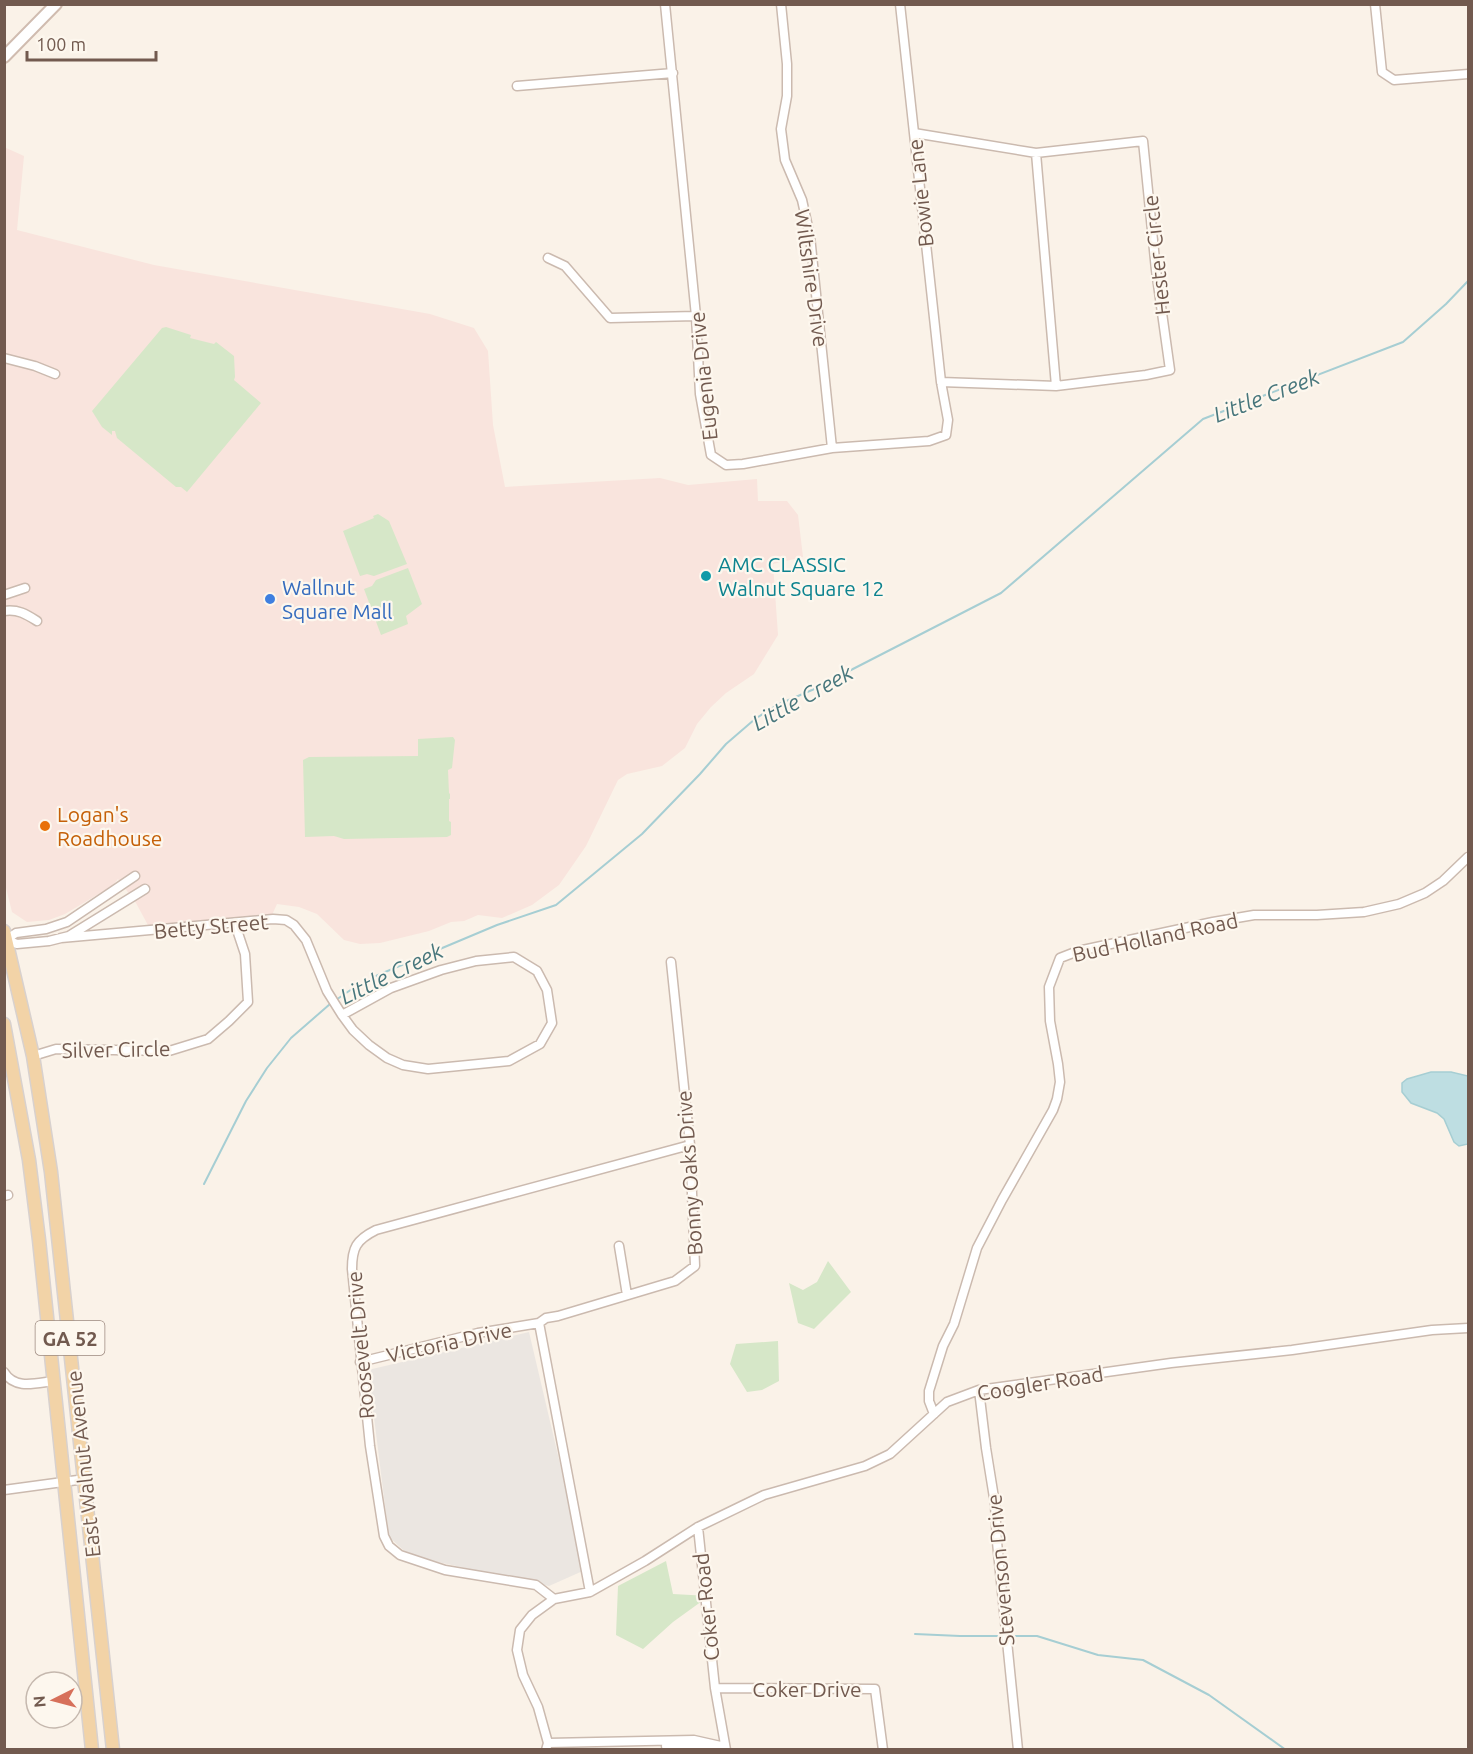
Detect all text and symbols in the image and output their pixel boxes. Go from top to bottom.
scale bar [27,24,156,62]
text: 100 m [36,34,86,54]
street label: Bowie Lane [902,138,938,248]
street label: Hester Circle [1138,194,1174,316]
street label: Wiltshire Drive [790,208,834,348]
street label: Eugenia Drive [684,310,722,442]
water label: Little Creek [1210,363,1323,427]
place label: AMC CLASSIC Walnut Square 12 [718,552,884,600]
marker: AMC CLASSIC Walnut Square 12 [699,569,713,583]
place label: Wallnut Square Mall [282,575,392,623]
marker: Wallnut Square Mall [263,592,277,606]
water label: Little Creek [747,659,857,735]
place label: Logan's Roadhouse [57,802,162,850]
marker: Logan's Roadhouse [38,819,52,833]
street label: Bud Holland Road [1070,908,1240,966]
street label: Betty Street [153,909,269,943]
water label: Little Creek [335,937,447,1009]
street label: Silver Circle [61,1036,171,1062]
street label: Bonny Oaks Drive [671,1090,707,1256]
street label: Roosevelt Drive [342,1270,378,1420]
street label: Victoria Drive [384,1317,514,1367]
road number: GA 52 [36,1321,104,1355]
street label: Coogler Road [975,1361,1105,1405]
street label: East Walnut Avenue [61,1369,105,1559]
street label: Stevenson Drive [981,1493,1019,1647]
street label: Coker Road [688,1552,724,1662]
north arrow [24,1670,84,1730]
street label: Coker Drive [752,1677,862,1701]
text: N [30,1695,49,1708]

